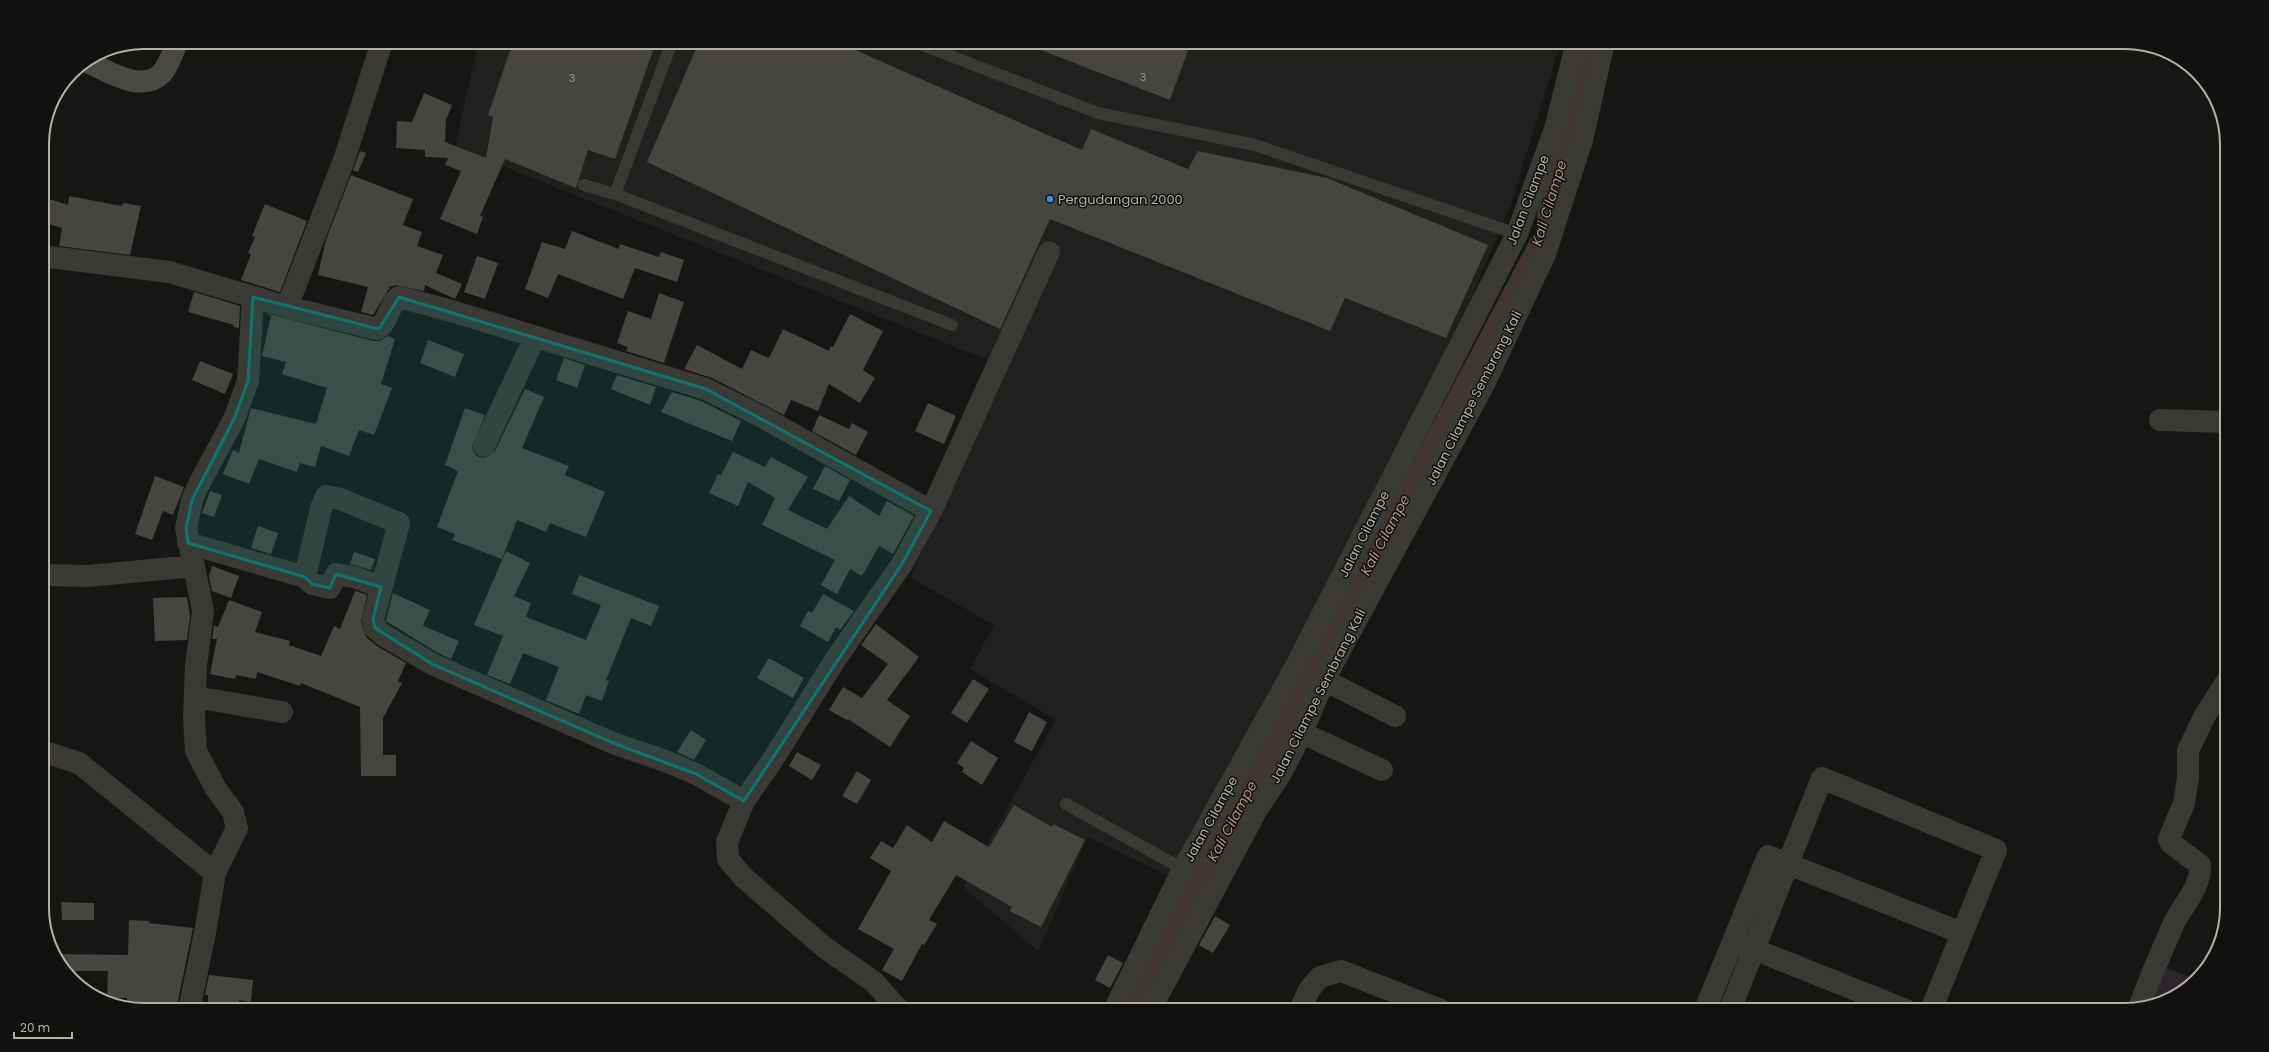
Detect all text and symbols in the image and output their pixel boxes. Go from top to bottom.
house number: 3 [1140,69,1146,85]
house number: 3 [569,70,575,86]
street label: Jalan Cilampe [1502,152,1554,248]
water label: Kali Cilampe [1526,157,1572,248]
place label: Pergudangan 2000 [1058,190,1183,209]
marker: Pergudangan 2000 [1045,194,1055,204]
street label: Jalan Cilampe Sembrang Kali [1422,308,1526,488]
street label: Jalan Cilampe [1334,487,1394,581]
water label: Kali Cilampe [1355,491,1415,579]
street label: Jalan Cilampe Sembrang Kali [1266,606,1370,786]
street label: Jalan Cilampe [1180,773,1242,865]
water label: Kali Cilampe [1202,777,1262,865]
scale bar [14,1014,72,1040]
text: 20 m [20,1019,50,1036]

